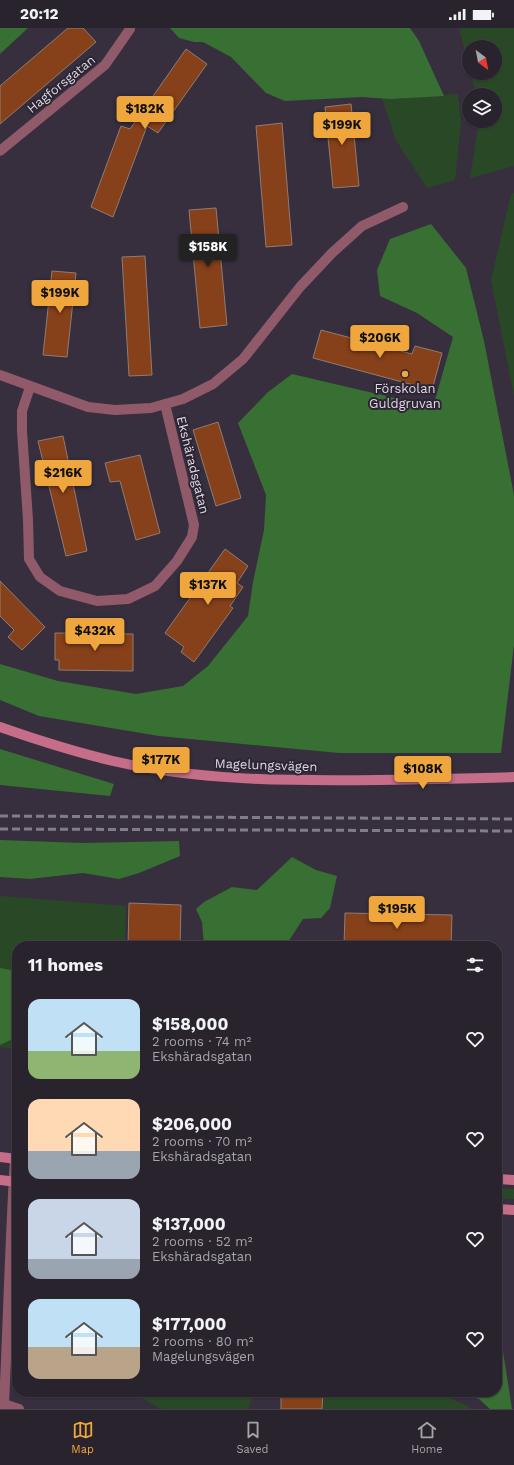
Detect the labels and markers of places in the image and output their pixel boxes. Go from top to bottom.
pin: $182K [117,96,173,130]
pin: $199K [314,112,370,146]
pin: $158K [180,234,236,268]
pin: $199K [32,280,88,314]
pin: $206K [352,325,408,359]
marker: Förskolan Guldgruvan [400,369,410,379]
place label: Förskolan Guldgruvan [369,381,441,411]
pin: $216K [35,460,91,494]
pin: $137K [180,572,236,606]
pin: $432K [67,618,123,652]
pin: $177K [133,747,189,781]
pin: $108K [395,756,451,790]
pin: $195K [369,896,425,930]

